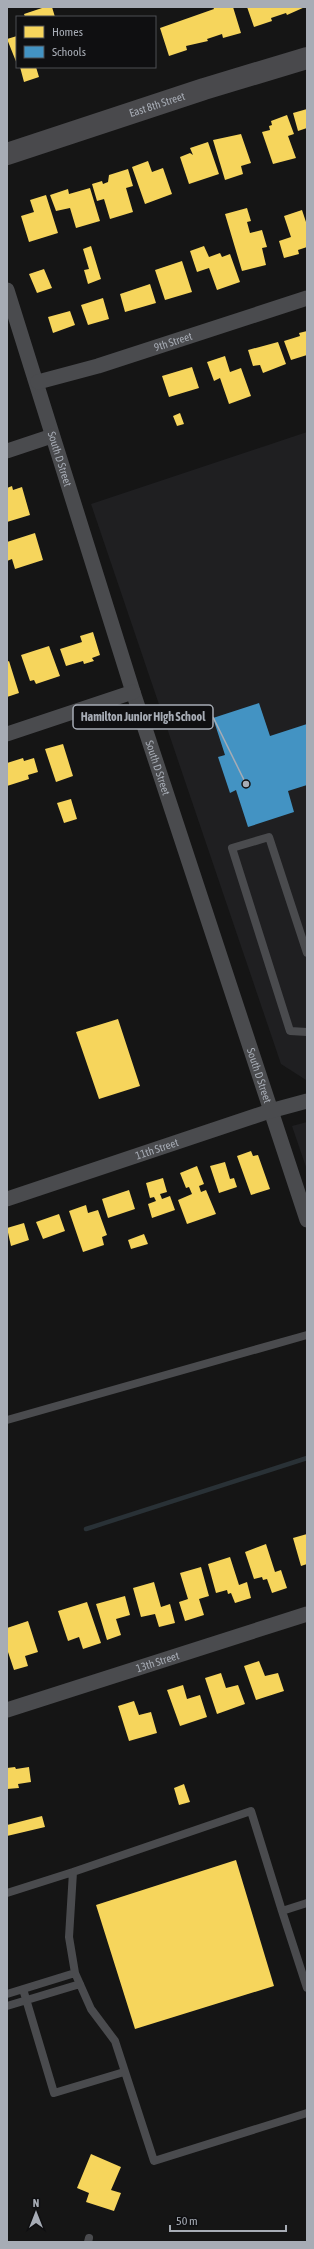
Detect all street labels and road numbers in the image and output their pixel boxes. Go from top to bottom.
street label: East 8th Street [128,90,186,119]
street label: 9th Street [152,330,194,353]
street label: South D Street [46,430,74,488]
street label: South D Street [143,739,173,797]
street label: South D Street [245,1046,274,1104]
street label: 11th Street [134,1136,180,1162]
street label: 13th Street [134,1649,181,1674]

